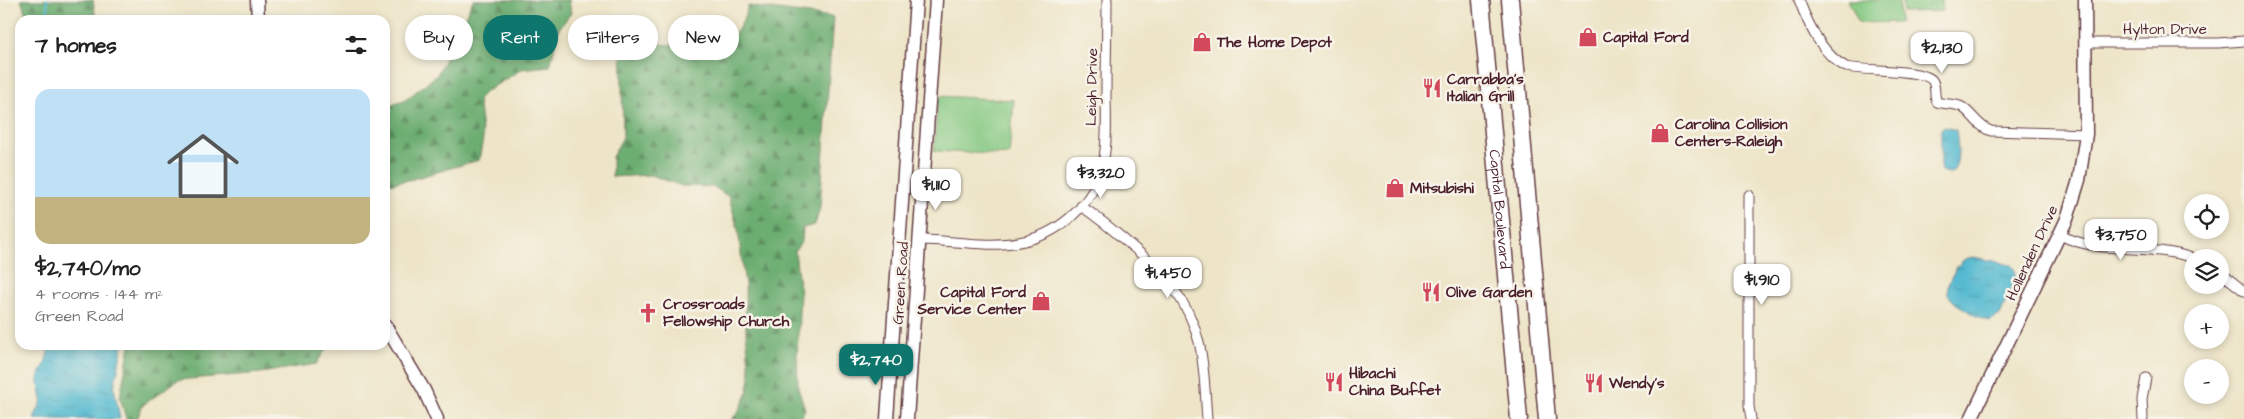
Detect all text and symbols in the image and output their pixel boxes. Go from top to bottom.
chip: Buy [405,15,473,60]
chip: Rent [483,15,558,60]
chip: Filters [568,15,658,60]
chip: New [668,15,739,60]
street label: Hylton Drive [2123,19,2207,41]
shop icon: Capital Ford [1577,26,1599,48]
place label: Capital Ford [1603,27,1689,48]
text: 7 homes [35,31,117,60]
icon: filters [342,31,370,59]
shop icon: The Home Depot [1191,31,1213,53]
place label: The Home Depot [1216,32,1333,53]
pin: $2,130 [1901,32,1983,74]
text: $2,130 [1921,37,1963,59]
street label: Leigh Drive [1081,48,1104,126]
place label: Carrabba's Italian Grill [1447,69,1524,107]
restaurant icon: Carrabba's Italian Grill [1421,77,1443,99]
place label: Carolina Collision Centers-Raleigh [1675,114,1788,154]
icon: home [158,121,248,211]
shop icon: Carolina Collision Centers-Raleigh [1649,122,1671,144]
street label: Capital Boulevard [1484,149,1516,270]
pin: $3,320 [1060,156,1142,199]
text: $3,320 [1077,162,1125,184]
pin: $1,110 [895,168,977,211]
text: $1,110 [922,174,950,196]
shop icon: Mitsubishi [1384,177,1406,199]
place label: Mitsubishi [1410,178,1475,199]
map controls [2184,194,2229,404]
button: locate [2184,194,2229,239]
street label: Hollenden Drive [2001,202,2063,304]
pin: $3,750 [2080,218,2162,261]
text: $3,750 [2095,224,2147,246]
street label: Green Road [888,241,914,325]
button: layers [2184,249,2229,294]
text: $2,740/mo [35,254,141,283]
pin: $1,450 [1127,256,1209,299]
text: $1,450 [1145,262,1191,284]
pin: $1,910 [1721,264,1803,306]
text: $1,910 [1744,269,1780,291]
restaurant icon: Olive Garden [1420,281,1442,303]
place label: Capital Ford Service Center [917,282,1027,320]
place label: Olive Garden [1446,282,1533,303]
text: 4 rooms · 144 m² [35,283,163,305]
shop icon: Capital Ford Service Center [1030,290,1052,312]
place label: Crossroads Fellowship Church [663,294,790,332]
church icon: Crossroads Fellowship Church [637,302,659,324]
button: + [2184,304,2229,349]
text: Green Road [35,305,123,327]
pin: $2,740 [835,344,917,386]
text: $2,740 [850,349,902,371]
button: − [2184,359,2229,404]
place label: Hibachi China Buffet [1349,363,1442,401]
restaurant icon: Hibachi China Buffet [1323,371,1345,393]
restaurant icon: Wendy's [1583,372,1605,394]
place label: Wendy's [1608,373,1665,395]

